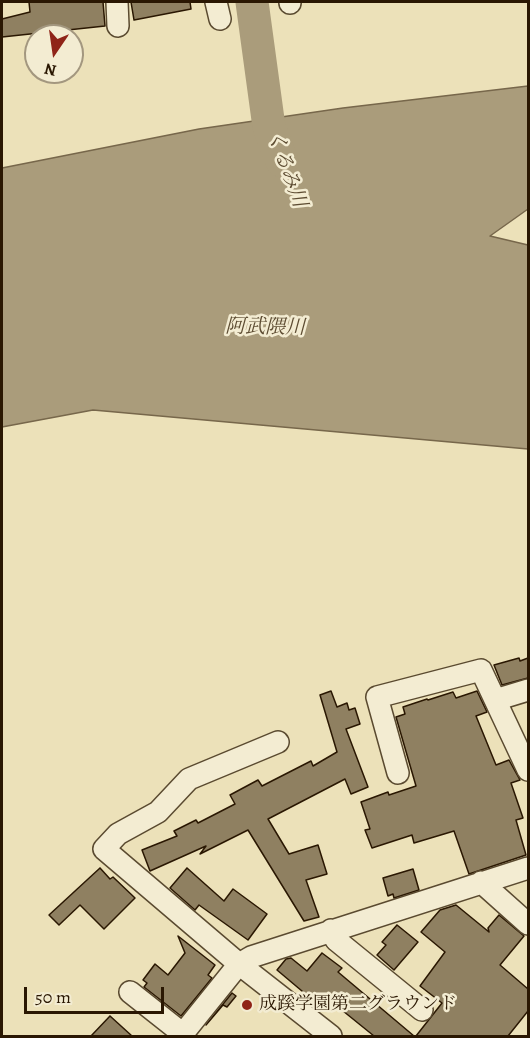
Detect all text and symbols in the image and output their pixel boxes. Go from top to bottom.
north arrow [24,24,84,84]
text: N [42,58,59,82]
water label: くるみ川 [261,127,311,211]
water label: 阿武隈川 [225,315,305,341]
scale bar [27,975,166,1013]
text: 50 m [35,985,71,1009]
place label: 成蹊学園第二グラウンド [259,994,457,1016]
marker: 成蹊学園第二グラウンド [240,998,254,1012]

